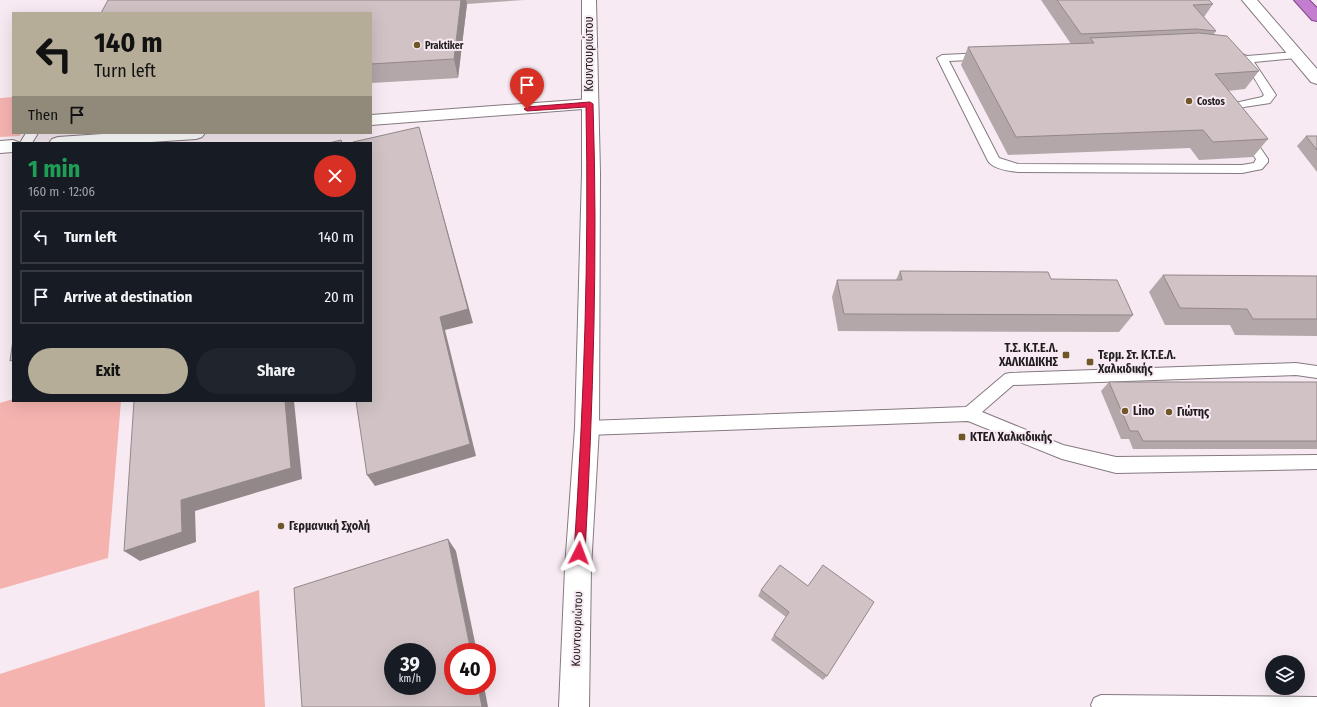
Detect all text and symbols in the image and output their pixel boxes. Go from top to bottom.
street label: Κουντουριώτου [582,16,596,92]
text: 140 m [94,26,163,59]
icon: left [28,28,80,80]
marker: Praktiker [412,40,422,50]
place label: Praktiker [425,40,464,52]
text: Turn left [94,60,156,82]
pin [510,68,544,109]
icon: arrive [516,74,538,96]
marker: Costos [1184,96,1194,106]
place label: Costos [1197,96,1225,108]
icon: arrive [66,104,88,126]
text: Then [28,106,58,124]
text: 1 min [28,155,80,183]
button: close [314,155,356,197]
text: 160 m · 12:06 [28,184,95,199]
icon: left [30,226,52,248]
text: Turn left [64,228,117,246]
text: 140 m [318,228,354,246]
icon: arrive [30,286,52,308]
text: Arrive at destination [64,288,192,306]
text: 20 m [325,288,354,306]
place label: Τ.Σ. Κ.Τ.Ε.Λ. ΧΑΛΚΙΔΙΚΗΣ [998,341,1059,369]
button: Exit [28,348,188,394]
button: Share [196,348,356,394]
place label: Τερμ. Στ. Κ.Τ.Ε.Λ. Χαλκιδικής [1097,348,1176,376]
marker: Τ.Σ. Κ.Τ.Ε.Λ. ΧΑΛΚΙΔΙΚΗΣ [1061,350,1071,360]
marker: Τερμ. Στ. Κ.Τ.Ε.Λ. Χαλκιδικής [1085,357,1095,367]
place label: Lino [1133,404,1155,418]
place label: Γιώτης [1177,404,1210,419]
marker: Lino [1120,406,1130,416]
marker: Γιώτης [1164,407,1174,417]
place label: ΚΤΕΛ Χαλκιδικής [970,430,1053,444]
marker: ΚΤΕΛ Χαλκιδικής [957,432,967,442]
place label: Γερμανική Σχολή [289,519,370,533]
marker: Γερμανική Σχολή [276,521,286,531]
position arrow [558,532,600,574]
street label: Κουντουριώτου [569,591,585,667]
speed limit sign: 40 [444,643,496,695]
text: 39 [400,652,420,676]
map controls [1265,655,1305,695]
button: layers [1265,655,1305,695]
text: km/h [399,673,421,685]

